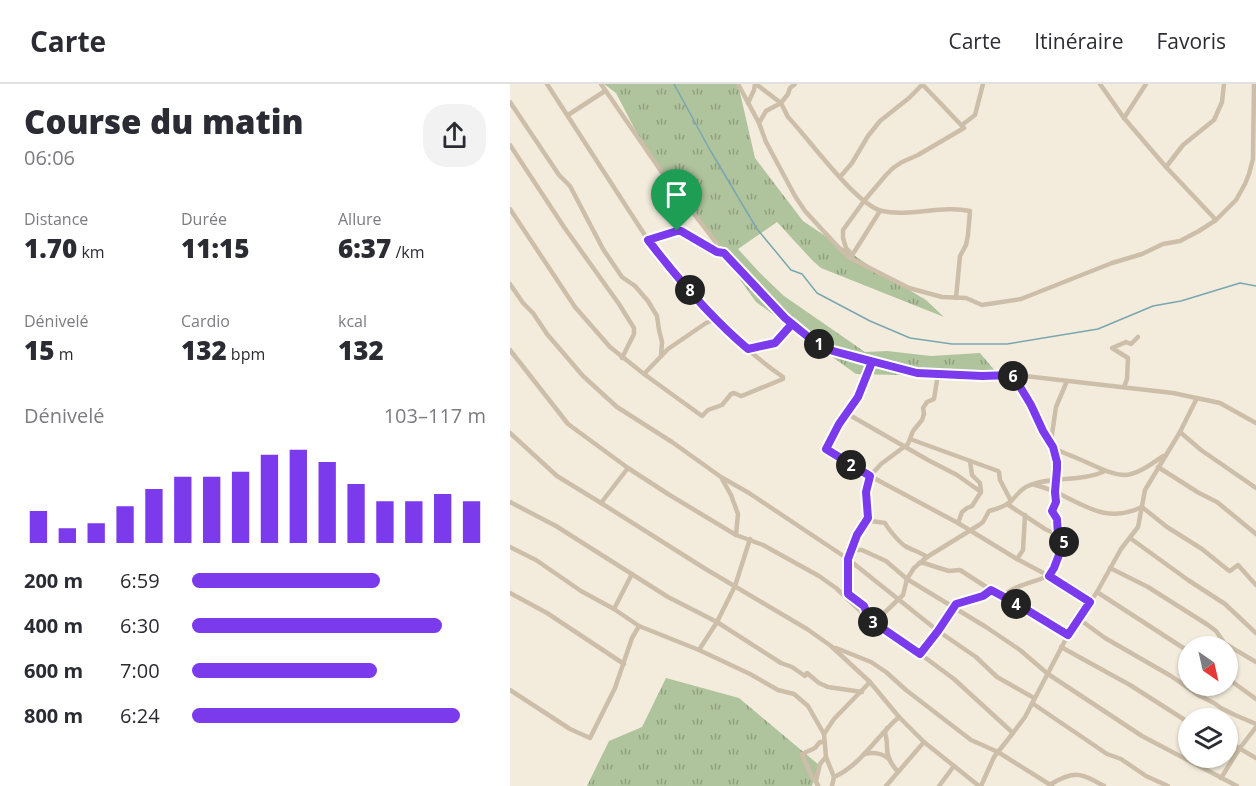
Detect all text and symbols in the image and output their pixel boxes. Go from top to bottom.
text: Carte [30,22,106,60]
text: Carte [948,27,1001,55]
text: Itinéraire [1034,27,1123,55]
text: Favoris [1156,27,1226,55]
text: Course du matin [24,99,304,144]
button: share [423,104,486,167]
text: 06:06 [24,144,75,171]
pin [651,169,702,231]
icon: arrive [660,178,693,211]
text: Distance [24,208,88,230]
text: Durée [181,208,227,230]
text: Allure [338,208,382,230]
text: 1.70 [24,230,77,266]
text: 11:15 [181,230,249,266]
text: 6:37 [338,230,391,266]
text: km [77,241,105,263]
text: /km [391,241,424,263]
pin: 8 [675,275,705,305]
text: 8 [685,279,695,301]
text: Dénivelé [24,310,88,332]
text: Cardio [181,310,230,332]
text: kcal [338,310,367,332]
pin: 1 [804,329,834,359]
text: 15 [24,332,54,368]
text: 132 [181,332,227,368]
text: 132 [338,332,384,368]
text: 1 [814,333,824,355]
text: m [54,343,73,365]
text: bpm [227,343,265,365]
pin: 6 [998,361,1028,391]
text: 6 [1008,365,1018,387]
text: Dénivelé [24,402,105,429]
text: 103–117 m [384,402,486,429]
pin: 2 [836,450,866,480]
text: 2 [846,454,856,476]
pin: 5 [1049,527,1079,557]
text: 5 [1059,531,1069,553]
text: 200 m [24,567,83,594]
text: 6:59 [120,567,160,594]
pin: 4 [1001,589,1031,619]
text: 4 [1011,593,1021,615]
pin: 3 [858,607,888,637]
text: 3 [868,611,878,633]
text: 400 m [24,612,83,639]
text: 6:30 [120,612,160,639]
north arrow [1178,636,1238,696]
map controls [1178,636,1238,768]
text: 600 m [24,657,83,684]
text: 7:00 [120,657,160,684]
text: 800 m [24,702,83,729]
text: 6:24 [120,702,160,729]
button: layers [1178,708,1238,768]

